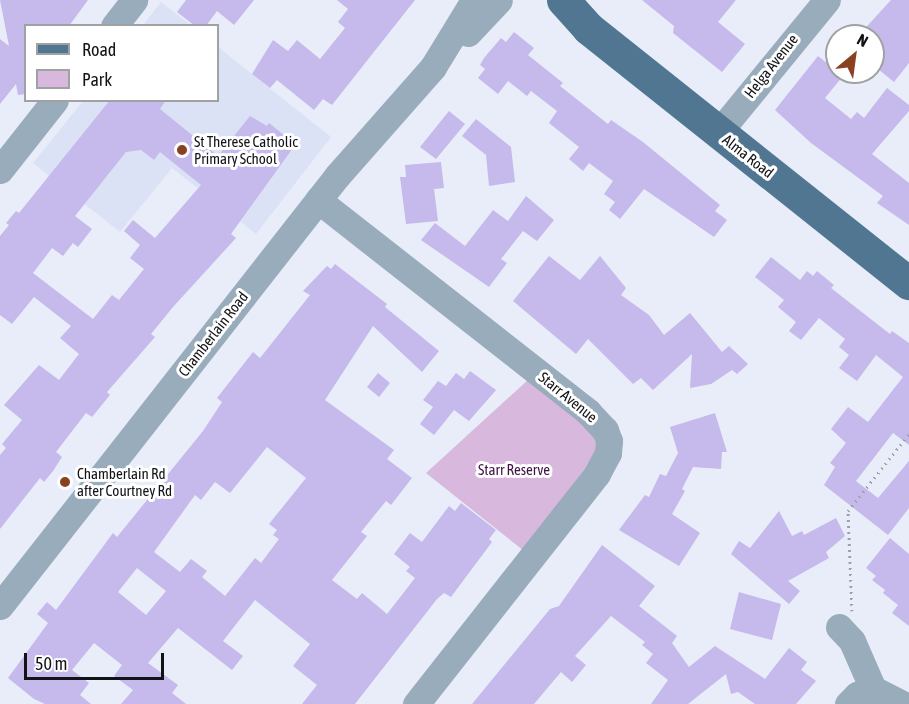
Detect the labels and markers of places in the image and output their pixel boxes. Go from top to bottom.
place label: St Therese Catholic Primary School [194,132,298,167]
marker: St Therese Catholic Primary School [175,143,189,157]
place label: Chamberlain Rd after Courtney Rd [77,464,172,499]
marker: Chamberlain Rd after Courtney Rd [58,475,72,489]

